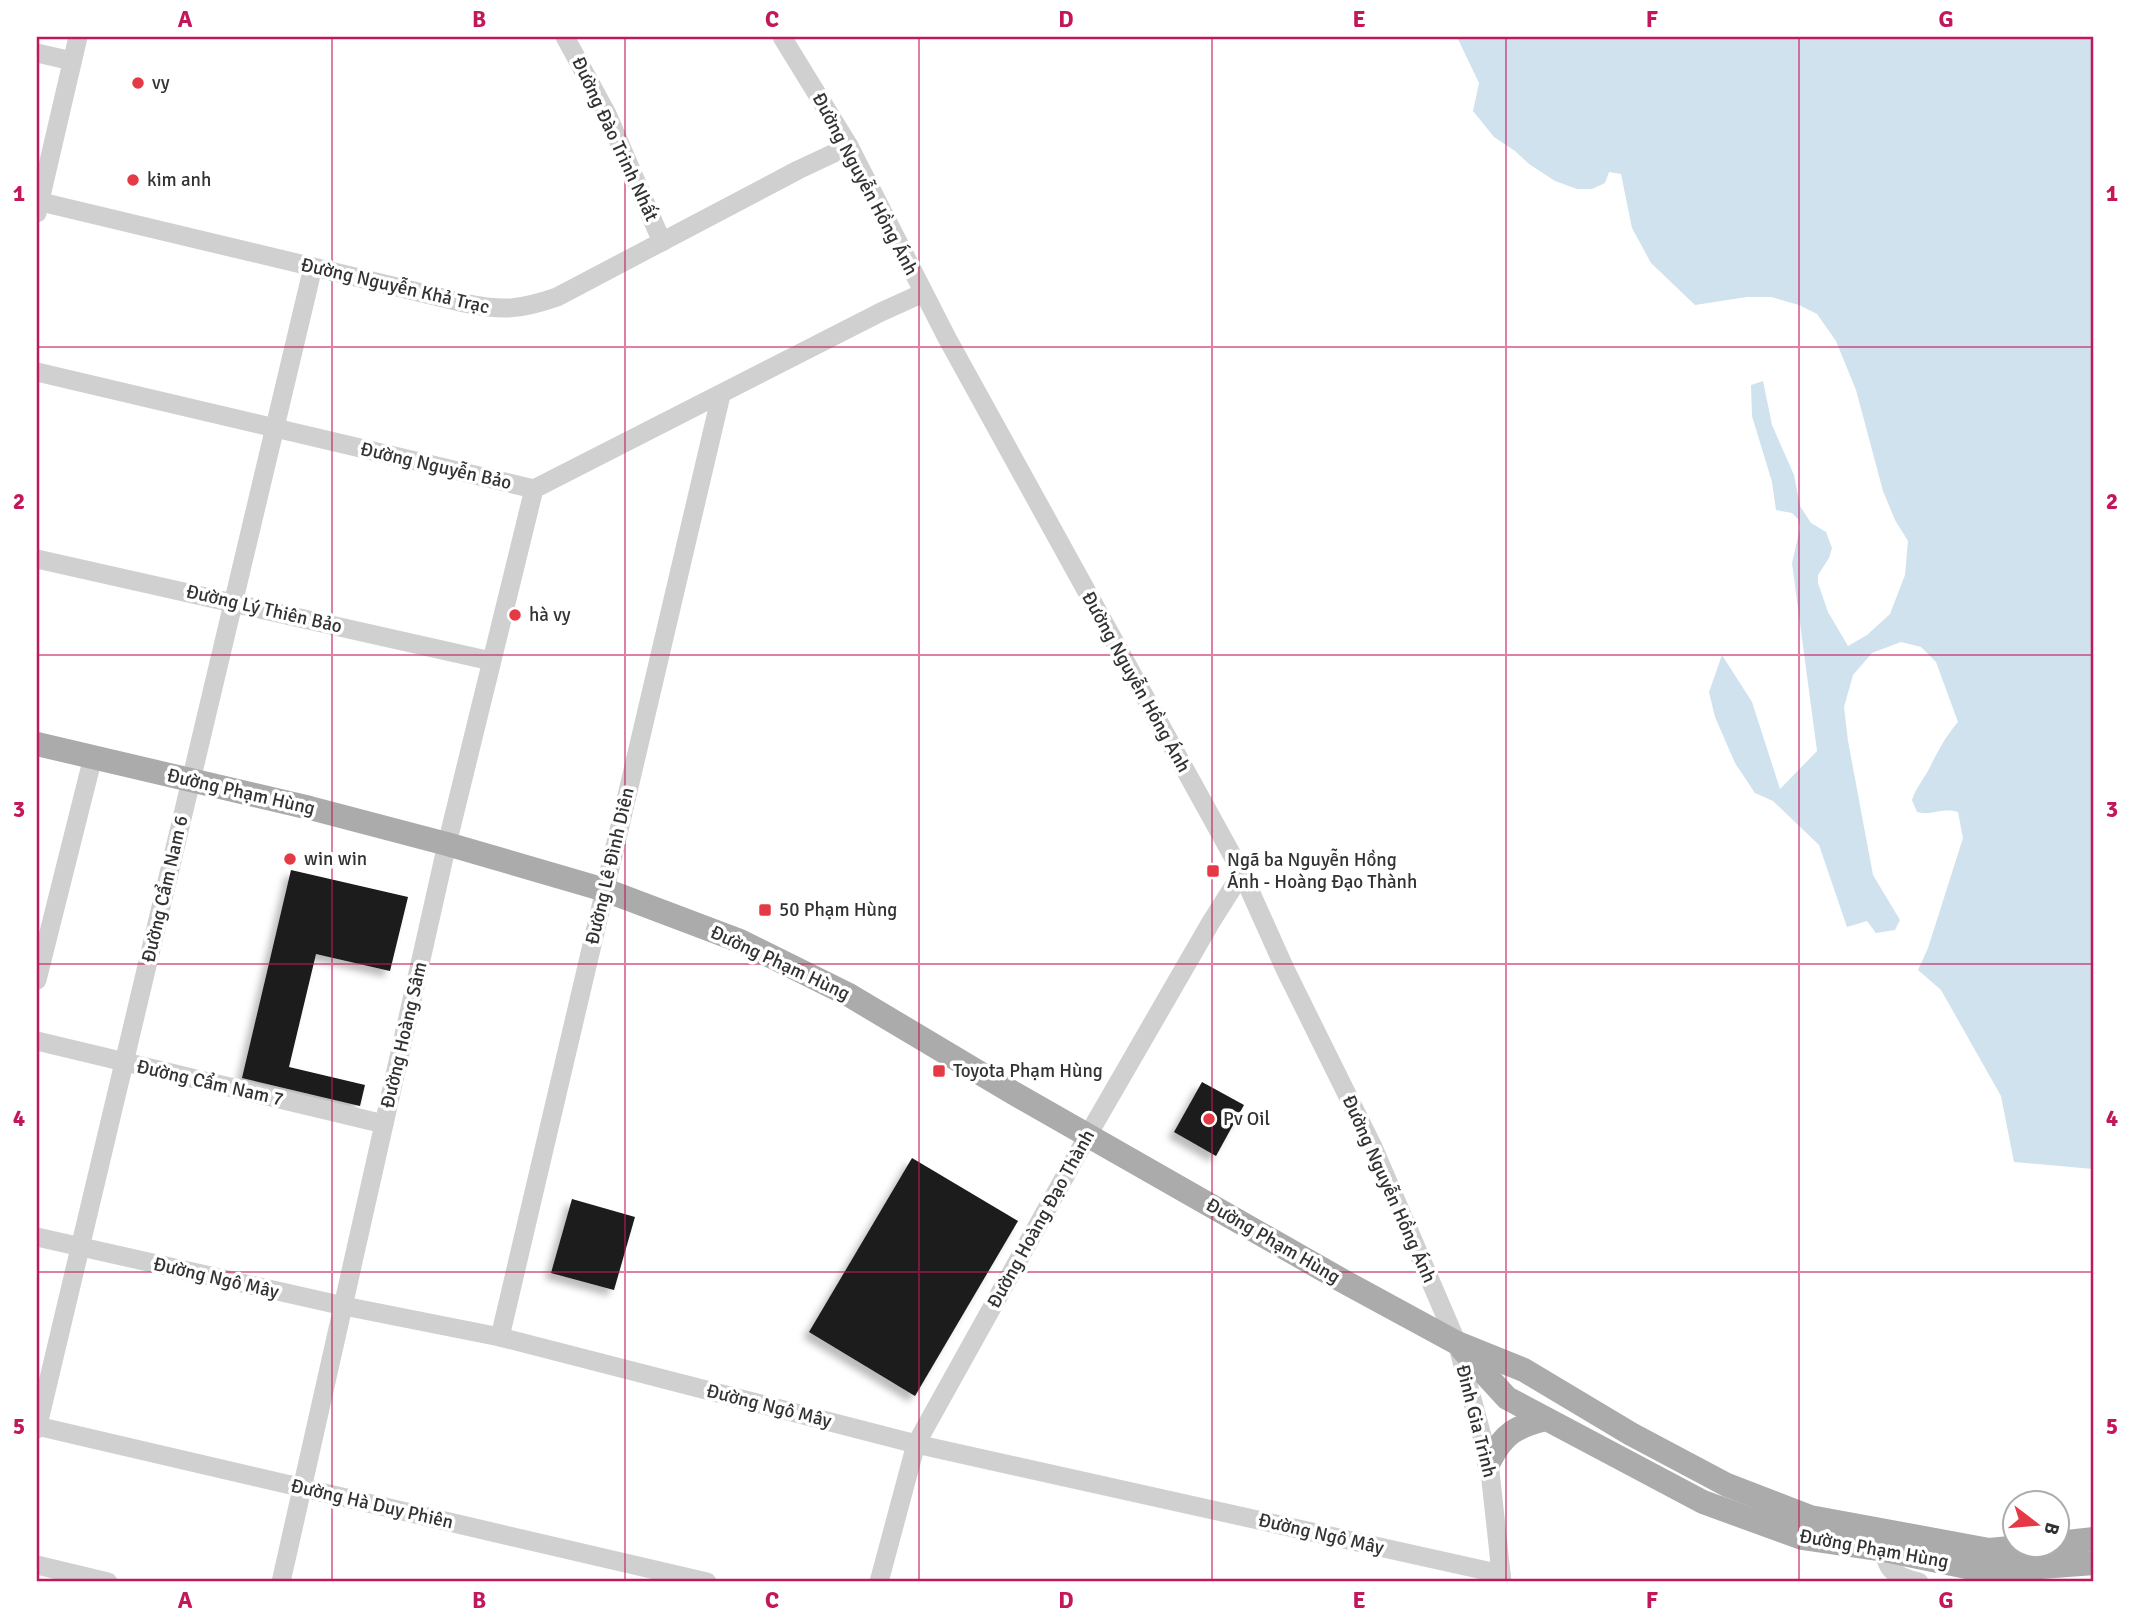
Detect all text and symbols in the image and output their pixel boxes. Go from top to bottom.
text: A [178,5,193,34]
text: B [472,5,486,34]
text: C [765,5,779,34]
text: D [1058,5,1074,34]
text: E [1352,5,1366,34]
text: F [1646,5,1658,34]
text: G [1938,5,1954,34]
street label: Đường Đào Trinh Nhất [566,53,664,225]
place label: vy [152,71,170,95]
marker: vy [130,75,146,91]
street label: Đường Nguyễn Hồng Ánh [807,89,923,279]
place label: kim anh [147,168,211,192]
marker: kim anh [125,172,141,188]
text: 1 [13,179,25,208]
text: 1 [2106,179,2118,208]
street label: Đường Nguyễn Khả Trạc [298,253,492,319]
street label: Đường Nguyễn Bảo [358,437,514,495]
text: 2 [13,487,25,516]
text: 2 [2106,487,2118,516]
street label: Đường Lý Thiên Bảo [184,579,344,639]
street label: Đường Nguyễn Hồng Ánh [1076,587,1196,777]
place label: hà vy [529,603,571,627]
marker: hà vy [507,607,523,623]
street label: Đường Phạm Hùng [165,763,317,821]
street label: Đường Lê Đình Diên [580,785,640,947]
text: 3 [13,795,25,824]
text: 3 [2106,795,2118,824]
street label: Đường Cẩm Nam 6 [135,813,194,965]
place label: win win [304,847,367,871]
place label: Ngã ba Nguyễn Hồng Ánh - Hoàng Đạo Thành [1227,848,1417,894]
marker: win win [282,851,298,867]
marker: Ngã ba Nguyễn Hồng Ánh - Hoàng Đạo Thành [1205,863,1221,879]
place label: 50 Phạm Hùng [779,898,897,922]
marker: 50 Phạm Hùng [757,902,773,918]
street label: Đường Phạm Hùng [706,920,854,1006]
street label: Đường Hoàng Sâm [375,959,433,1111]
street label: Đường Cẩm Nam 7 [134,1053,286,1112]
place label: Toyota Phạm Hùng [953,1059,1103,1083]
marker: Toyota Phạm Hùng [931,1063,947,1079]
street label: Đường Nguyễn Hồng Ánh [1337,1091,1441,1287]
text: 4 [13,1104,25,1133]
text: 4 [2106,1104,2118,1133]
place label: Pv Oil [1223,1107,1270,1131]
marker: Pv Oil [1201,1111,1217,1127]
street label: Đường Hoàng Đạo Thành [982,1125,1100,1313]
street label: Đường Phạm Hùng [1202,1193,1344,1289]
street label: Đường Ngô Mây [151,1252,281,1304]
street label: Đinh Gia Trinh [1450,1362,1502,1480]
street label: Đường Ngô Mây [704,1379,834,1433]
text: 5 [13,1412,25,1441]
text: 5 [2106,1412,2118,1441]
street label: Đường Hà Duy Phiên [288,1474,456,1534]
north arrow [2002,1490,2072,1560]
street label: Đường Ngô Mây [1256,1508,1386,1560]
text: B [2038,1519,2065,1538]
street label: Đường Phạm Hùng [1797,1524,1951,1574]
text: A [178,1586,193,1615]
text: B [472,1586,486,1615]
text: C [765,1586,779,1615]
text: D [1058,1586,1074,1615]
text: E [1352,1586,1366,1615]
text: F [1646,1586,1658,1615]
text: G [1938,1586,1954,1615]

